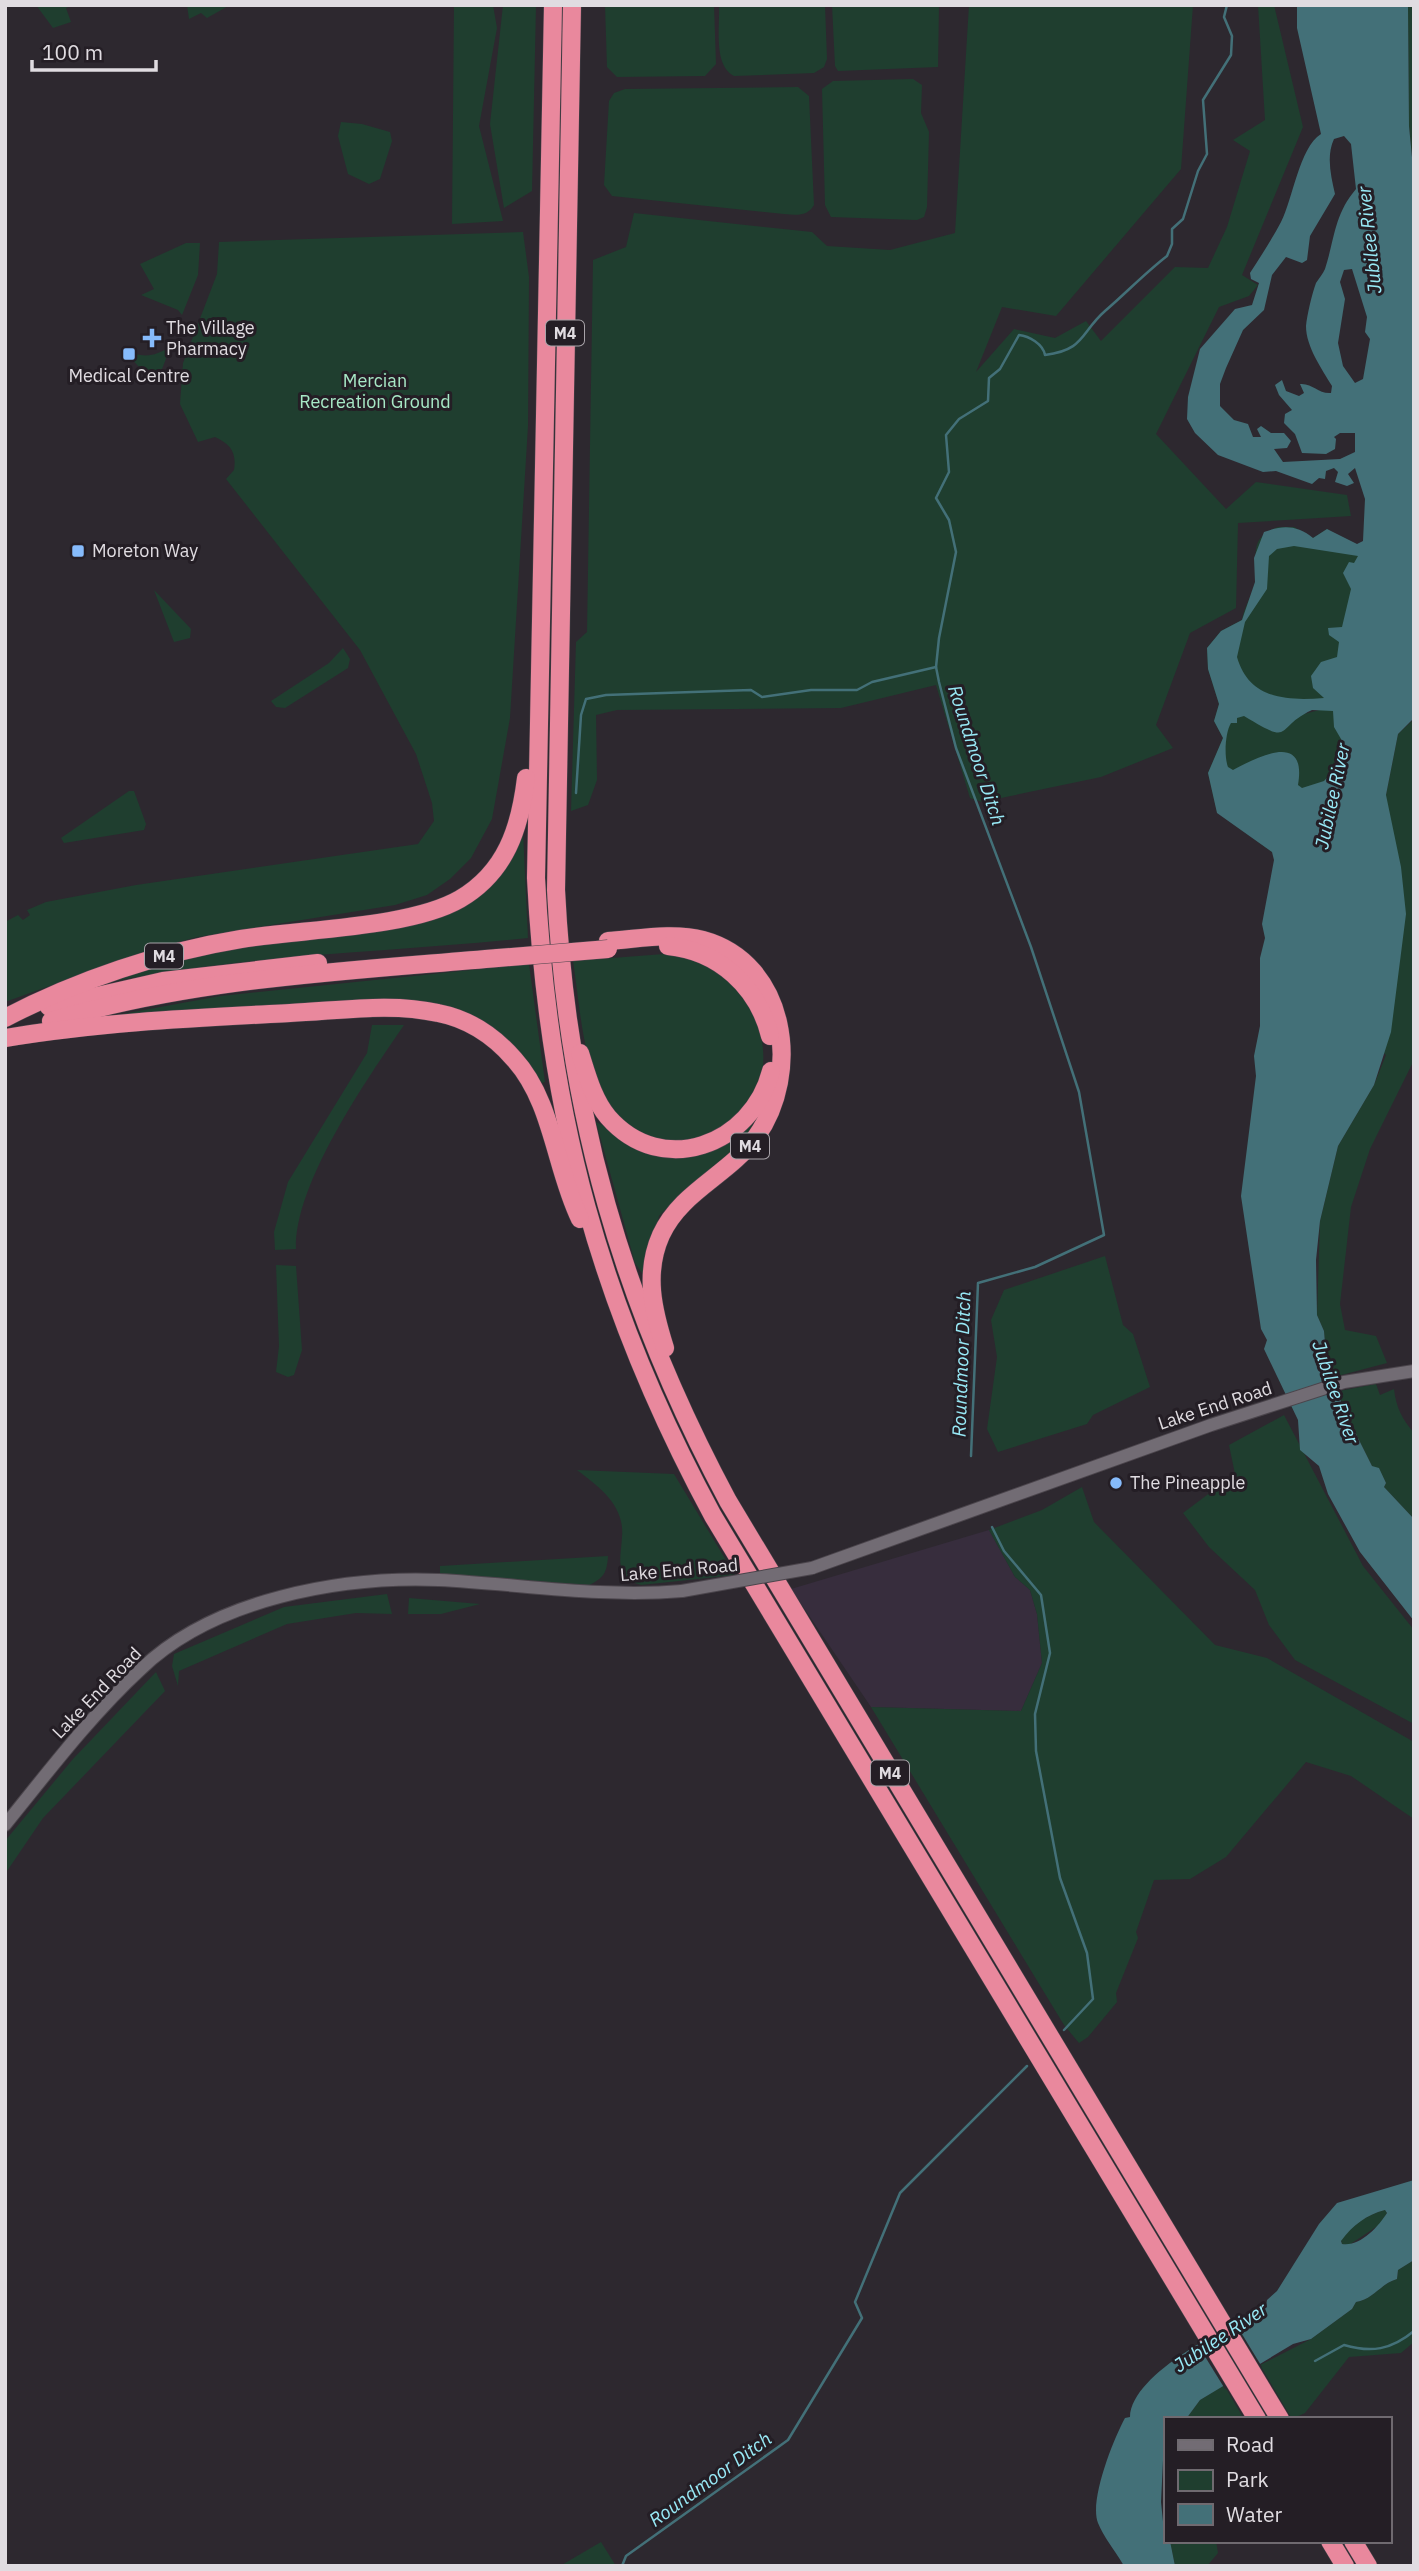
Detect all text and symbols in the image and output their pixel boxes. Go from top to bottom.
scale bar [32,28,156,72]
text: 100 m [42,38,103,66]
water label: Jubilee River [1351,184,1387,295]
place label: The Village Pharmacy [166,316,255,360]
road number: M4 [546,320,584,346]
marker: The Village Pharmacy [144,330,160,346]
marker: Medical Centre [121,346,137,362]
place label: Medical Centre [68,364,190,387]
park label: Mercian Recreation Ground [299,369,451,413]
place label: Moreton Way [92,539,198,562]
marker: Moreton Way [70,543,86,559]
water label: Roundmoor Ditch [943,682,1011,828]
water label: Jubilee River [1309,740,1355,851]
road number: M4 [145,944,183,968]
road number: M4 [731,1134,769,1158]
water label: Roundmoor Ditch [946,1291,976,1437]
water label: Jubilee River [1307,1337,1365,1448]
street label: Lake End Road [1155,1376,1275,1435]
place label: The Pineapple [1130,1471,1246,1494]
marker: The Pineapple [1108,1475,1124,1491]
street label: Lake End Road [619,1553,739,1586]
street label: Lake End Road [47,1642,146,1743]
road number: M4 [871,1760,909,1786]
water label: Jubilee River [1169,2296,1272,2377]
legend [1164,2417,1391,2543]
water label: Roundmoor Ditch [644,2426,776,2532]
text: Road [1226,2430,1274,2458]
text: Park [1226,2465,1269,2493]
text: Water [1226,2500,1283,2528]

